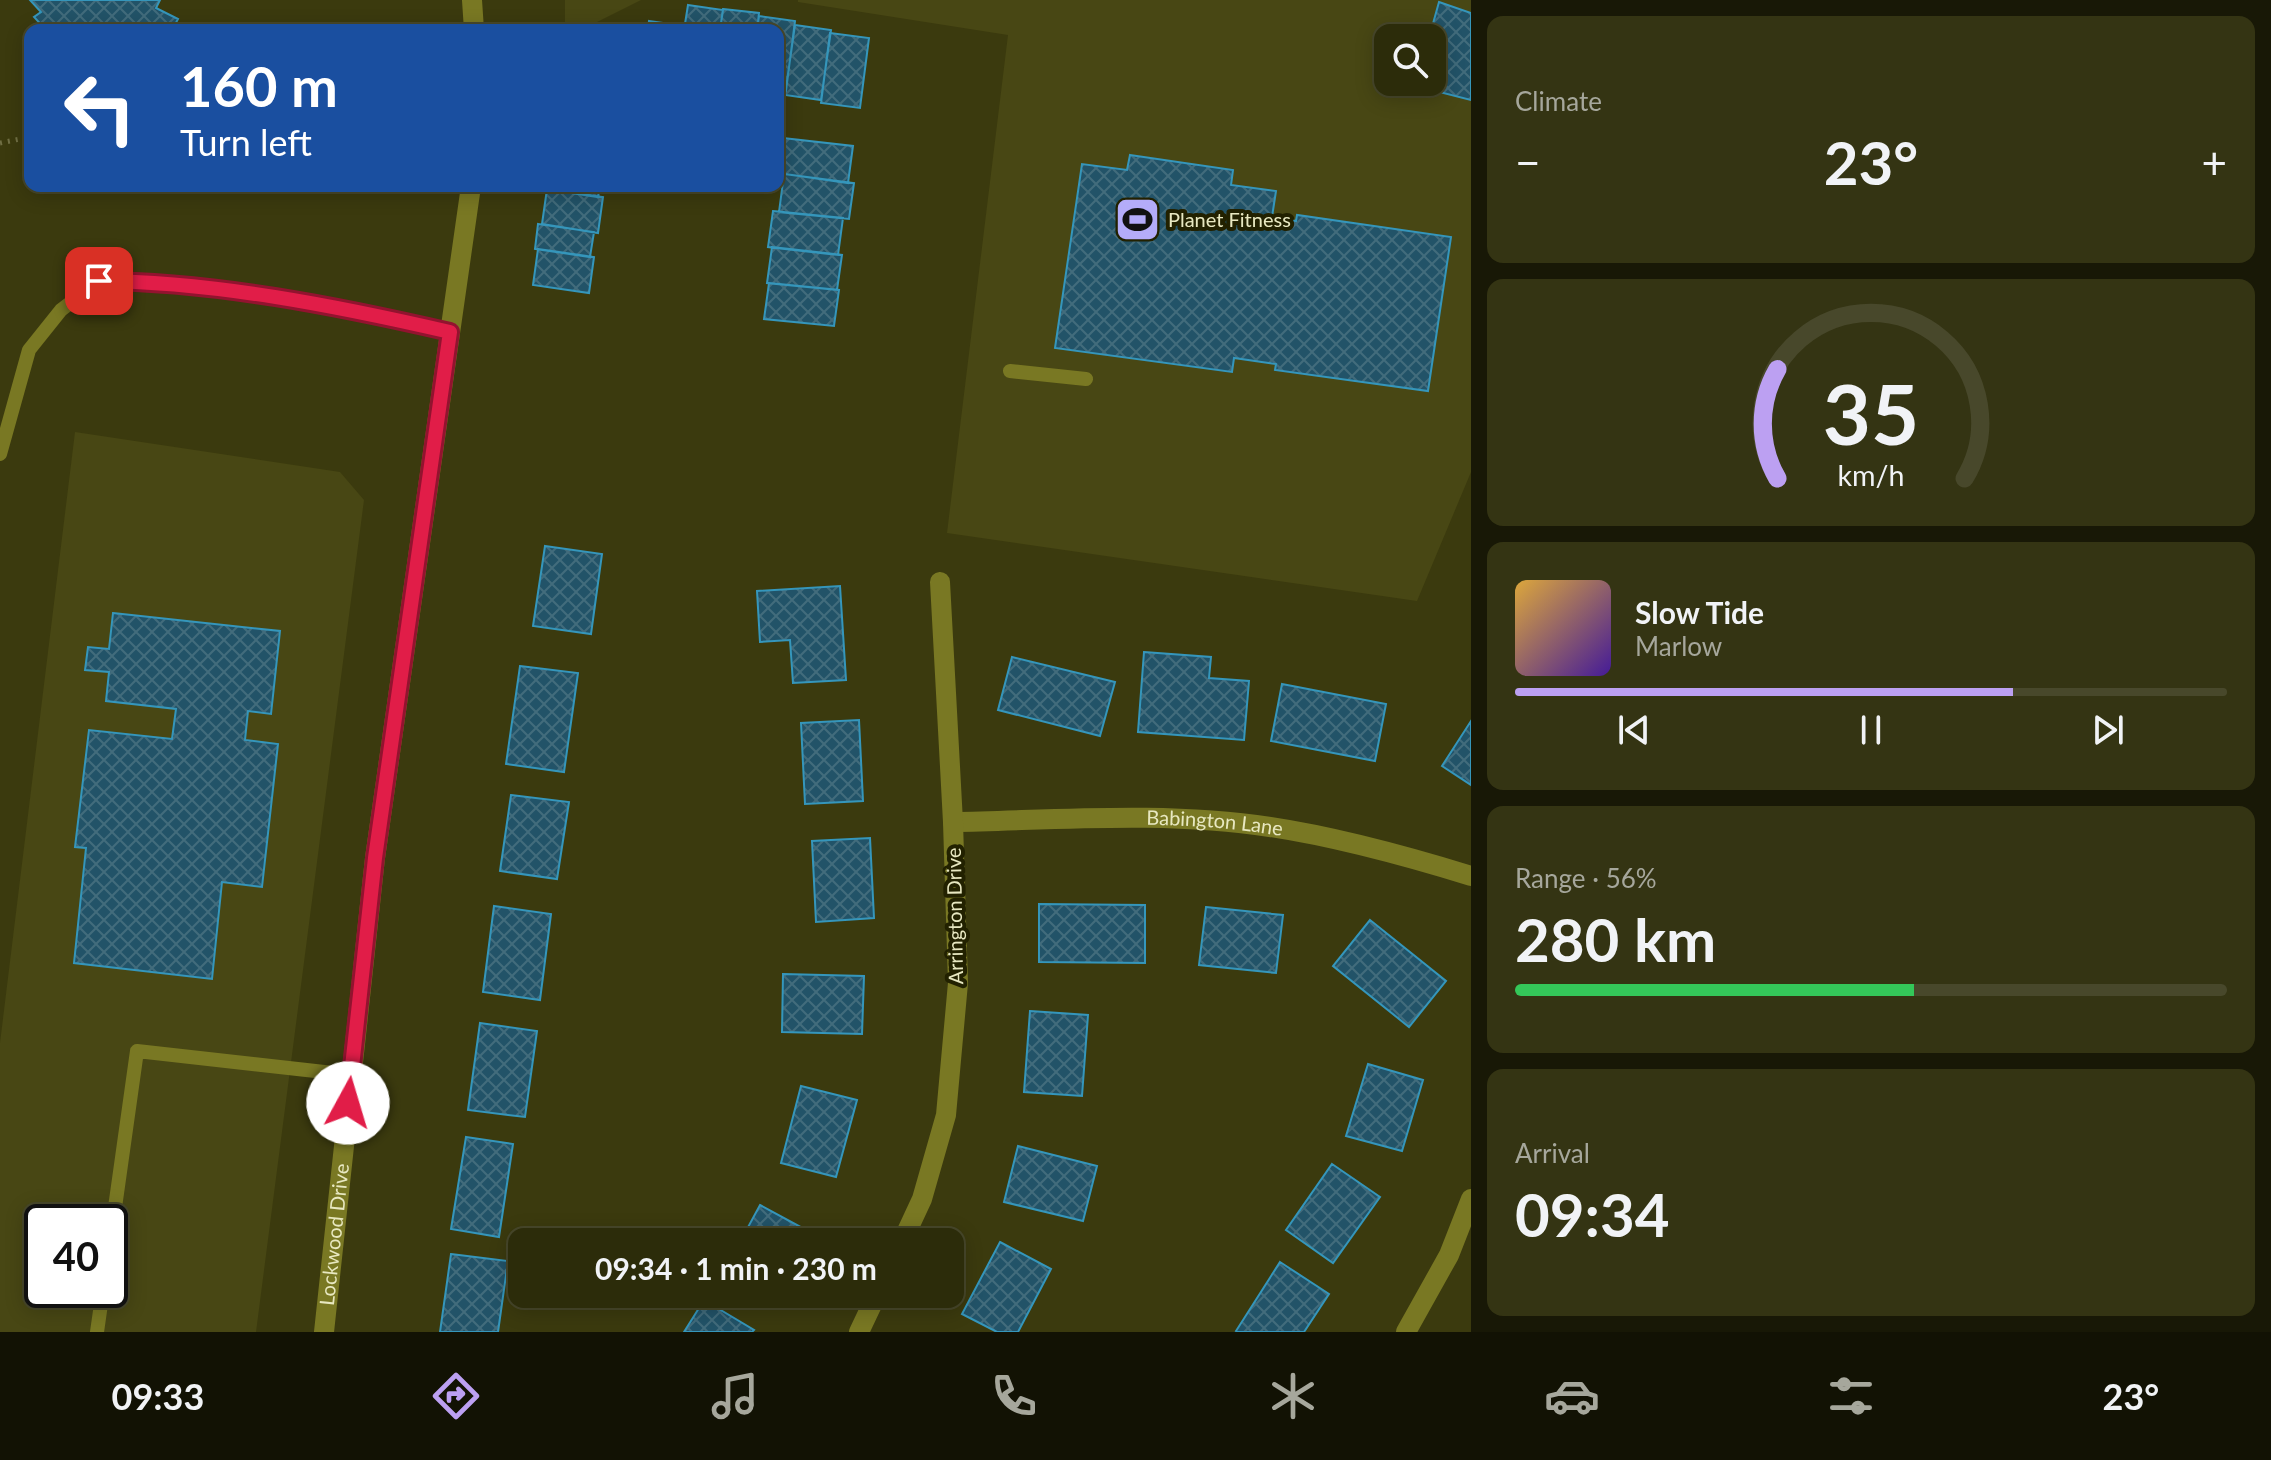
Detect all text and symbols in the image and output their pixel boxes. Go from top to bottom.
map controls [1374,24,1446,96]
button: search [1374,24,1446,96]
text: 160 m [180,52,338,119]
icon: left [48,56,152,160]
text: Climate [1515,85,1602,117]
text: Turn left [180,120,312,164]
text: 23° [1824,126,1918,198]
text: − [1515,136,1541,188]
text: + [2201,136,2227,188]
sports icon: Planet Fitness [1113,196,1161,244]
place label: Planet Fitness [1168,207,1291,231]
pin [65,247,133,315]
icon: arrive [77,259,121,303]
text: 35 [1823,362,1919,462]
text: km/h [1838,458,1904,492]
text: Slow Tide [1635,594,1764,630]
text: Marlow [1635,630,1722,662]
icon: previous [1612,708,1656,752]
icon: pause [1849,708,1893,752]
icon: next [2086,708,2130,752]
street label: Babington Lane [1146,805,1285,840]
street label: Arrington Drive [941,847,967,985]
text: Range · 56% [1515,862,1657,894]
text: 280 km [1515,903,1716,975]
position arrow [306,1061,390,1145]
text: Arrival [1515,1137,1590,1169]
street label: Lockwood Drive [314,1162,353,1307]
text: 09:34 [1515,1178,1670,1250]
speed limit sign: 40 [24,1204,128,1308]
text: 09:34 · 1 min · 230 m [595,1250,877,1286]
icon: directions [428,1368,484,1424]
icon: music [707,1368,763,1424]
icon: phone [986,1368,1042,1424]
icon: climate [1265,1368,1321,1424]
icon: car [1544,1368,1600,1424]
icon: filters [1823,1368,1879,1424]
text: 09:33 [112,1374,204,1418]
text: 23° [2103,1374,2159,1418]

